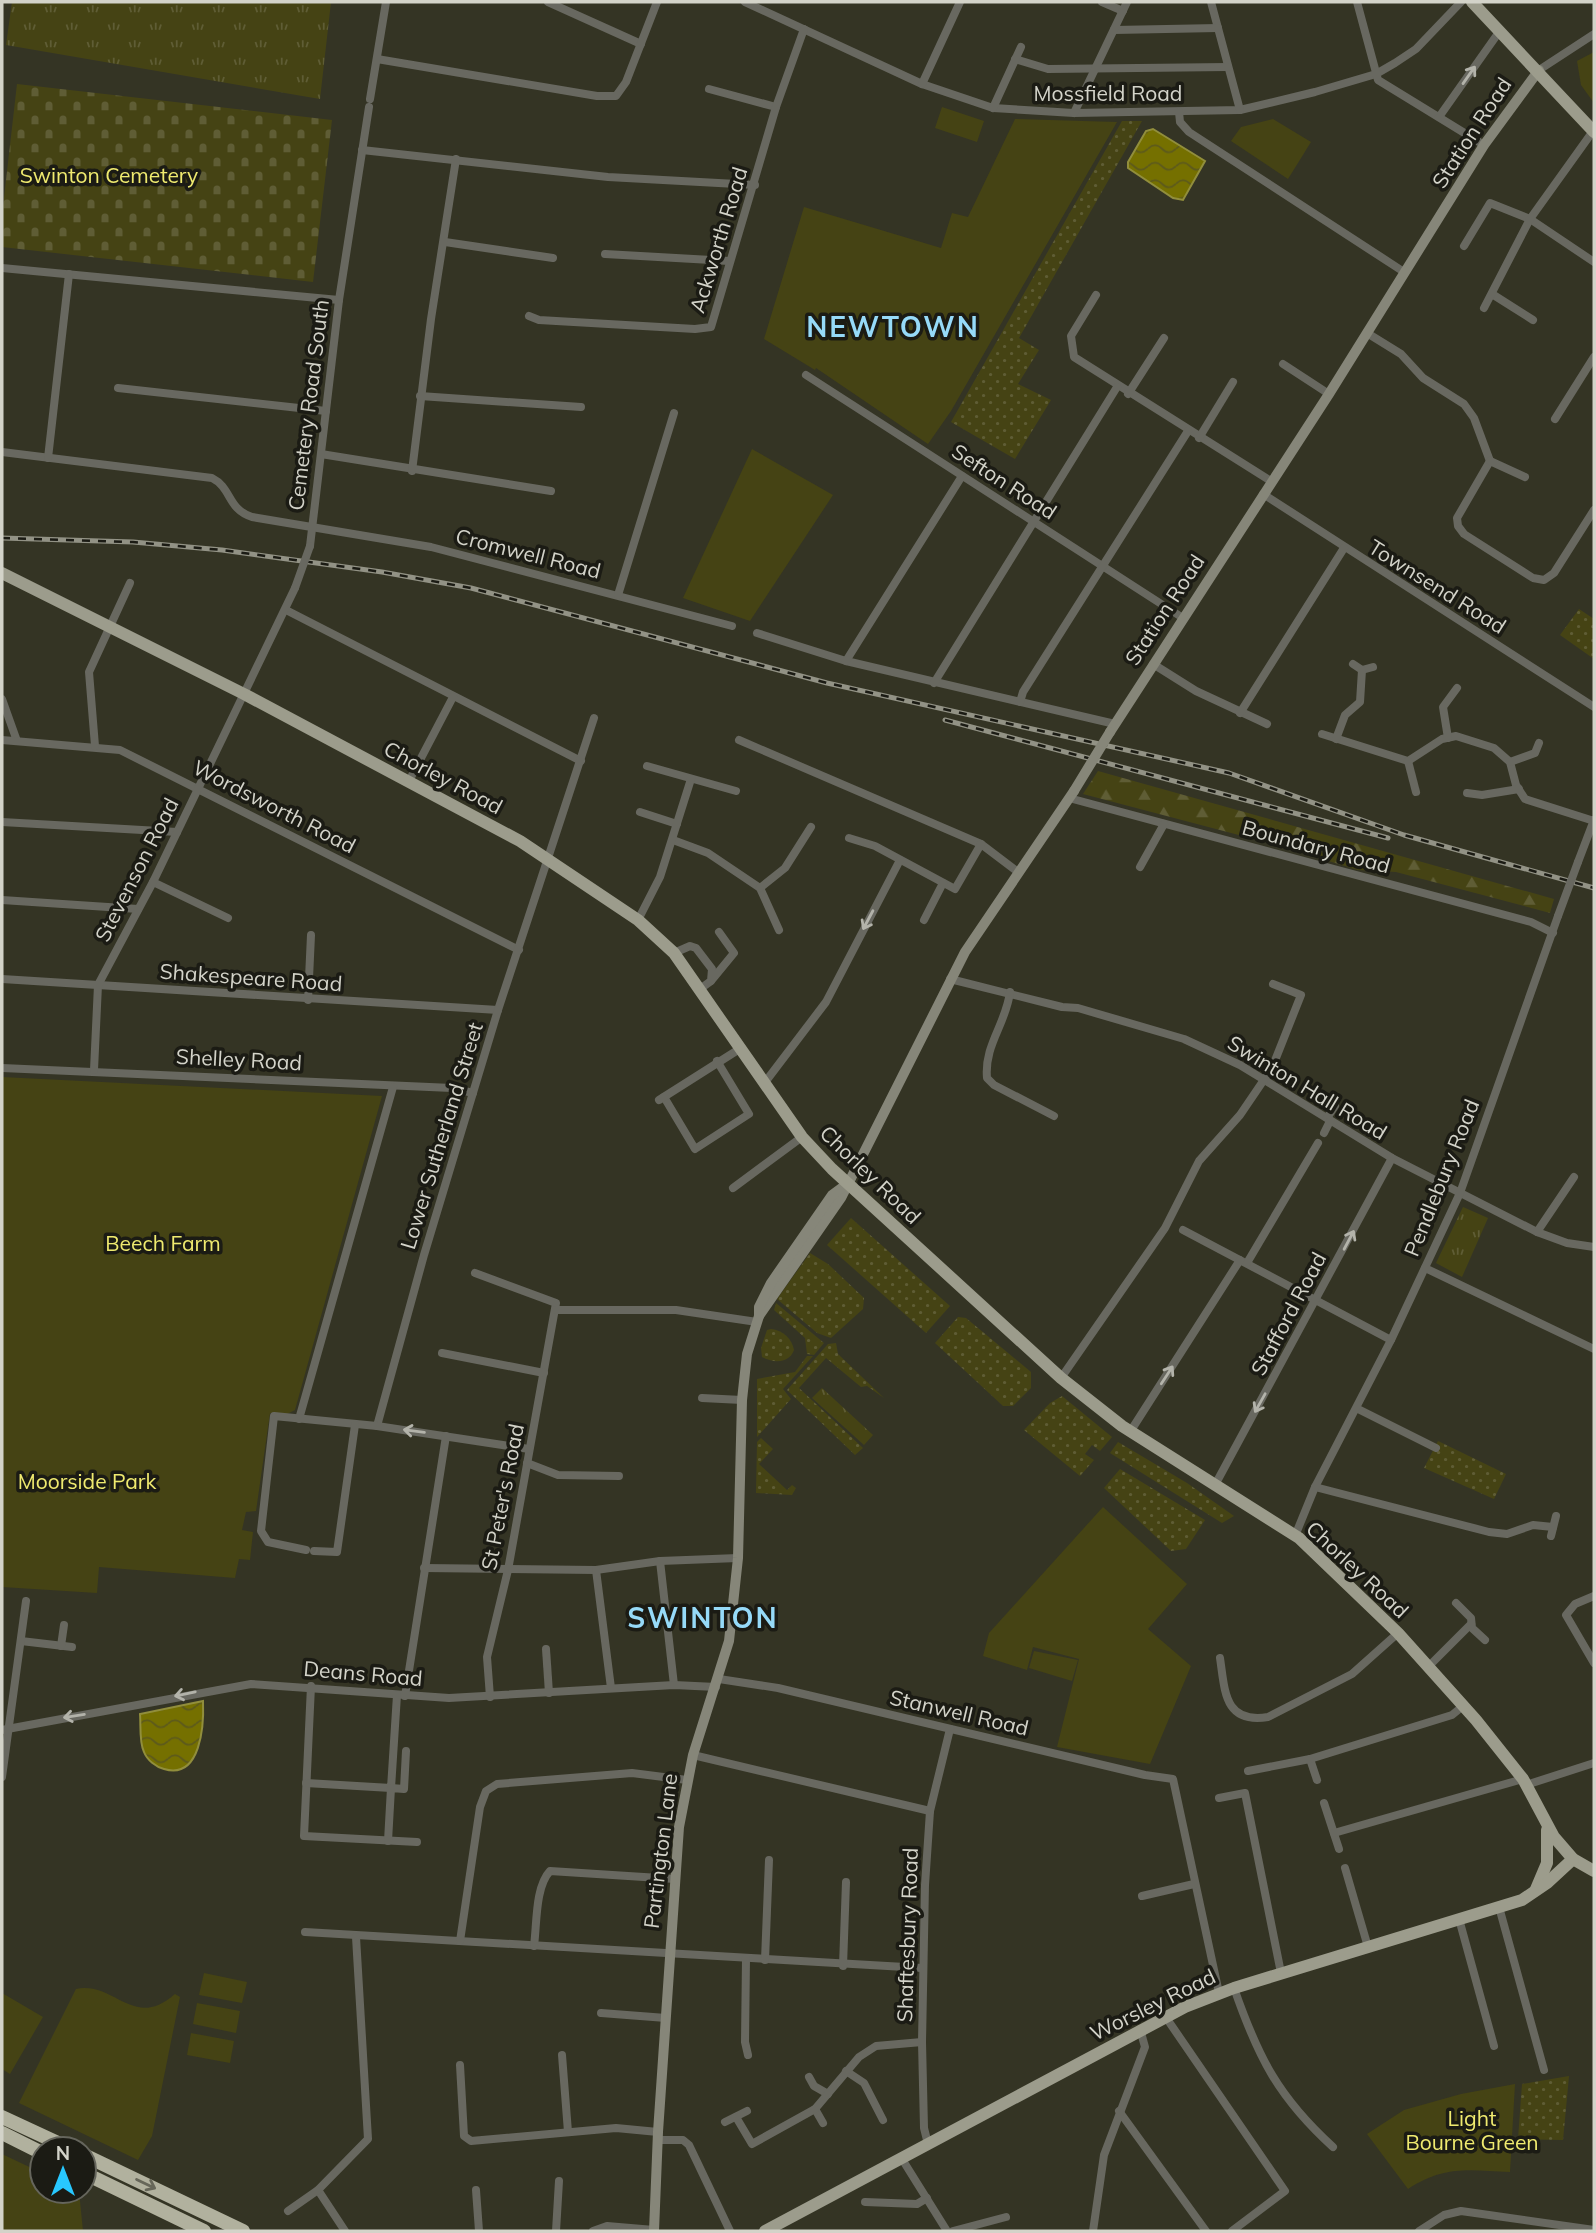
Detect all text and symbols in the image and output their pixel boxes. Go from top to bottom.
one-way arrow [1462,66,1476,85]
street label: Station Road [1426,72,1517,193]
street label: Mossfield Road [1034,80,1182,106]
park label: Swinton Cemetery [20,162,198,188]
street label: Ackworth Road [684,164,753,316]
street label: Cemetery Road South [282,298,334,512]
district label: NEWTOWN [806,309,980,344]
street label: Sefton Road [947,438,1062,525]
street label: Cromwell Road [453,522,604,584]
street label: Townsend Road [1364,533,1511,639]
street label: Station Road [1119,549,1210,670]
street label: Chorley Road [380,735,507,819]
street label: Wordsworth Road [189,754,360,858]
street label: Stevenson Road [89,793,184,946]
street label: Boundary Road [1239,814,1393,878]
one-way arrow [861,909,874,930]
street label: Shakespeare Road [159,958,343,996]
street label: Lower Sutherland Street [394,1019,488,1252]
street label: Swinton Hall Road [1223,1029,1392,1145]
street label: Shelley Road [175,1043,303,1075]
street label: Pendlebury Road [1398,1095,1484,1260]
street label: Chorley Road [815,1120,927,1229]
park label: Beech Farm [105,1230,221,1256]
one-way arrow [1342,1230,1356,1250]
street label: Stafford Road [1245,1248,1331,1380]
one-way arrow [1161,1365,1175,1385]
one-way arrow [1253,1392,1266,1413]
street label: St Peter's Road [475,1421,529,1572]
one-way arrow [403,1424,426,1437]
park label: Moorside Park [18,1468,157,1494]
street label: Chorley Road [1301,1515,1414,1623]
district label: SWINTON [627,1600,779,1635]
street label: Deans Road [302,1655,424,1691]
street label: Stanwell Road [887,1683,1031,1741]
one-way arrow [174,1689,196,1702]
one-way arrow [63,1710,86,1723]
street label: Partington Lane [638,1772,682,1930]
street label: Shaftesbury Road [891,1847,923,2023]
street label: Worsley Road [1086,1963,1220,2046]
park label: Light Bourne Green [1405,2105,1539,2155]
north arrow [28,2135,98,2205]
text: N [56,2141,70,2165]
one-way arrow [135,2177,156,2191]

